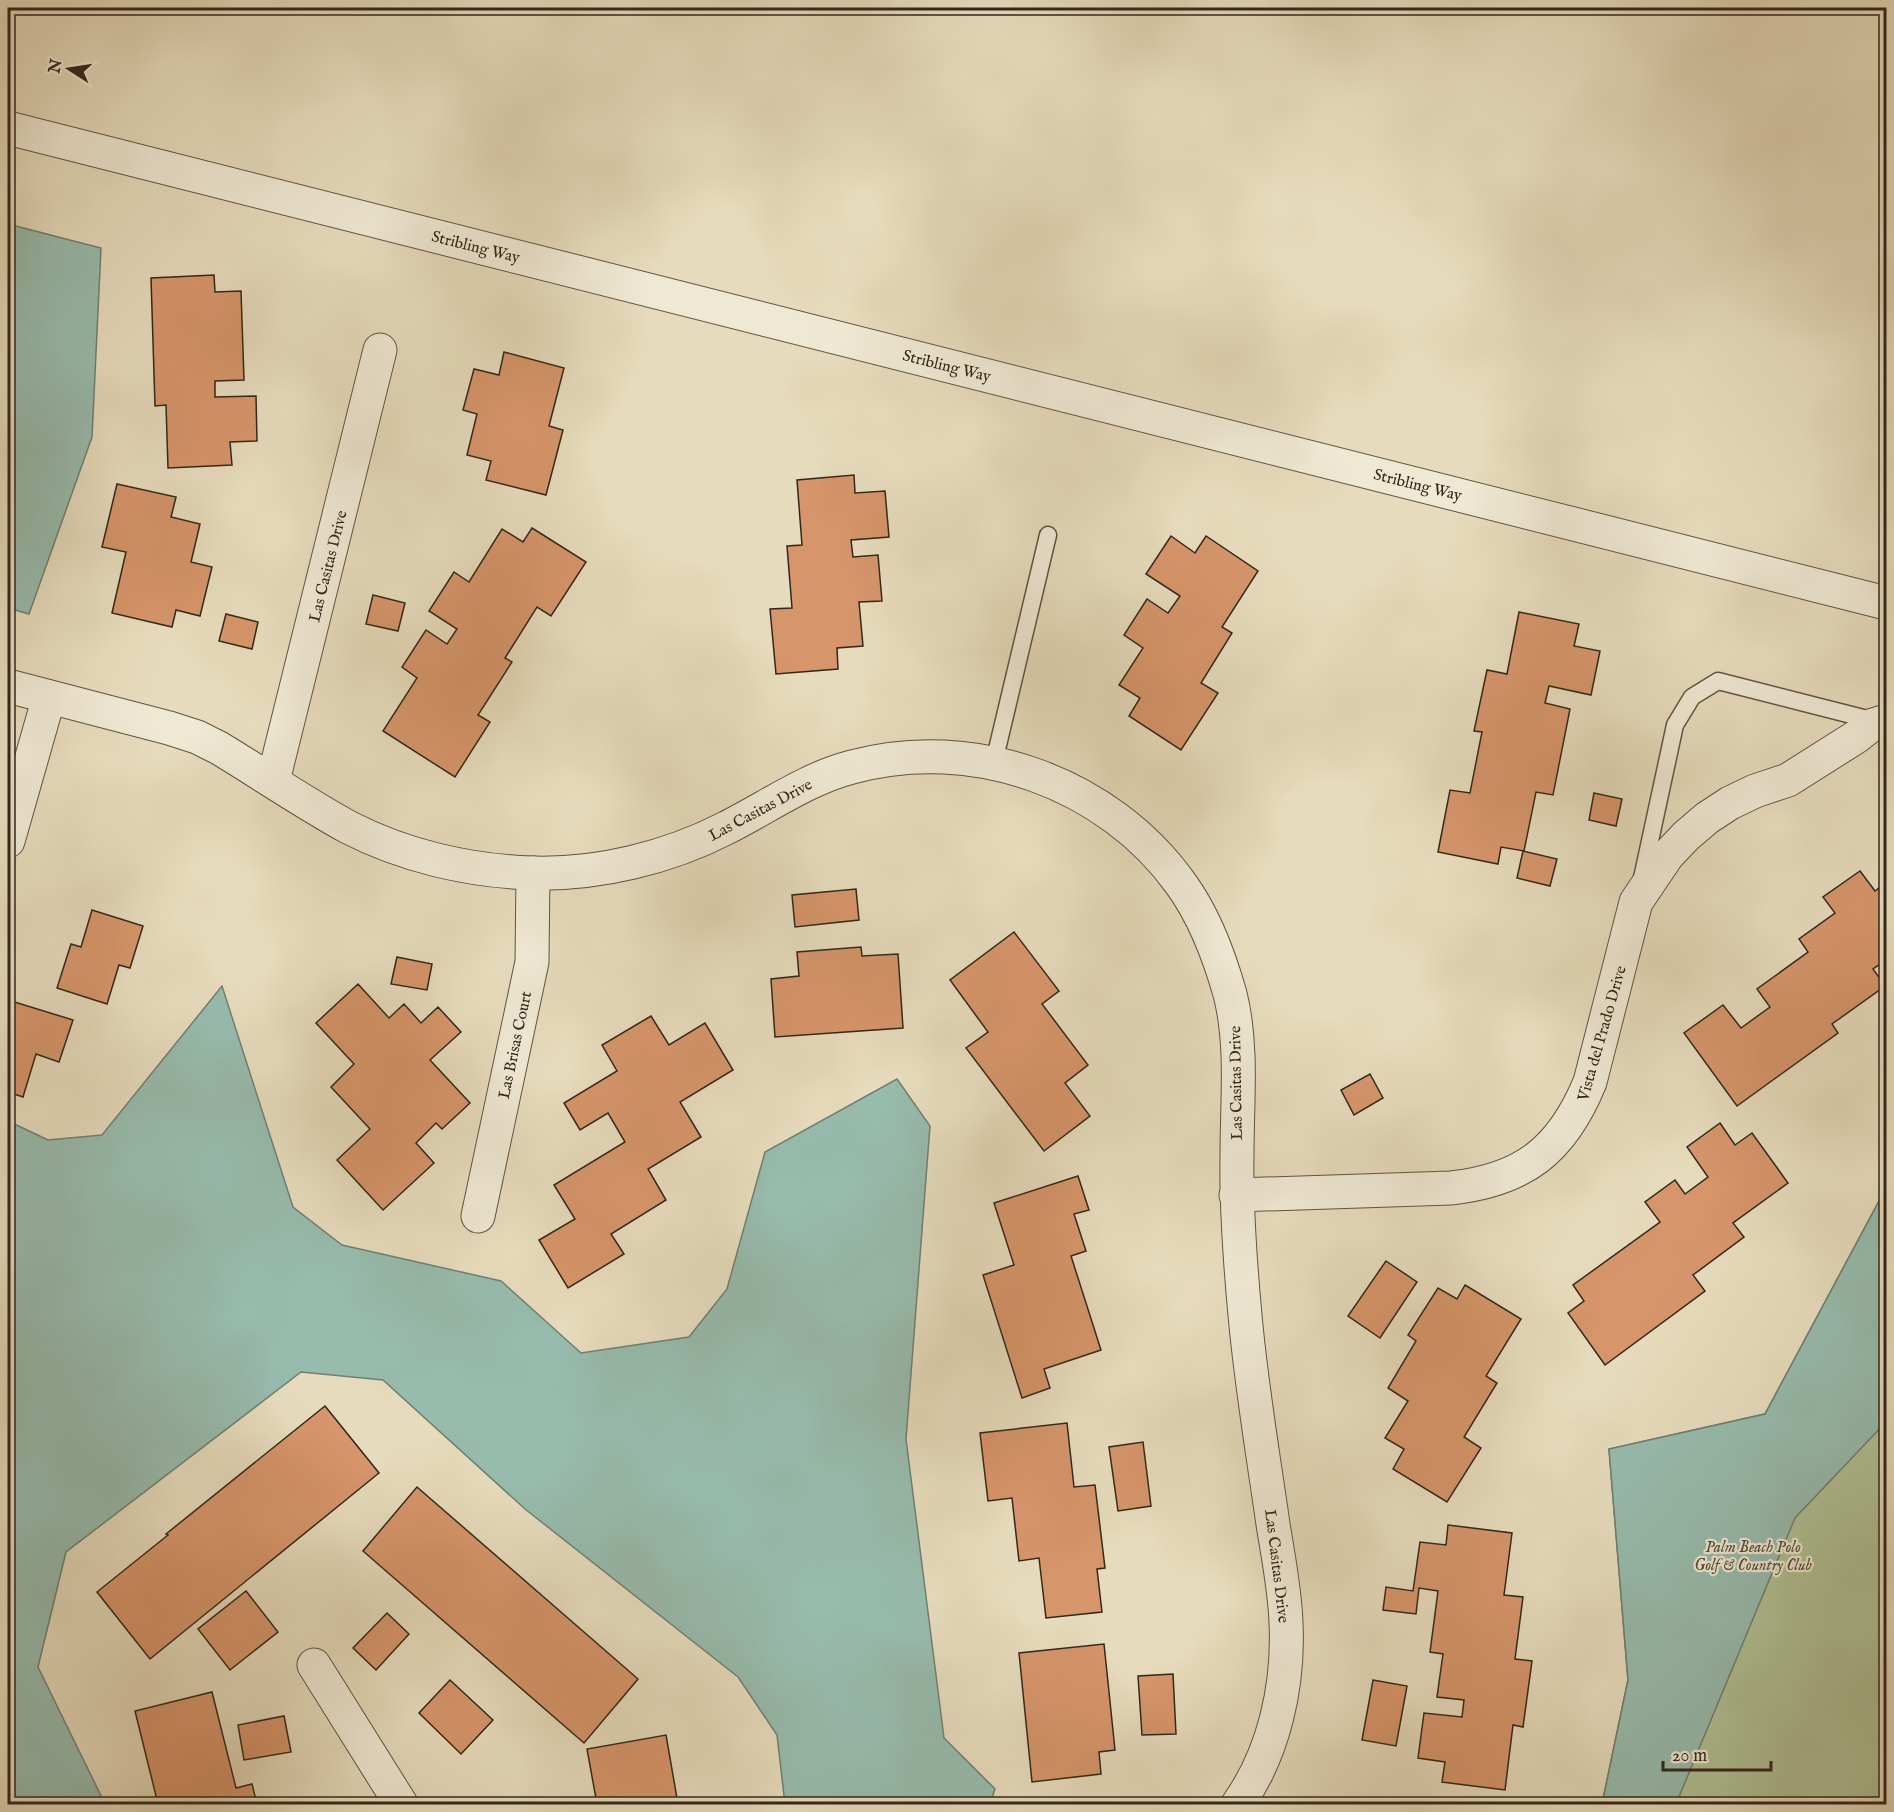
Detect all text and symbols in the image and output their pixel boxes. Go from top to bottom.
north arrow [39,39,99,99]
text: N [45,57,68,76]
street label: Stribling Way [429,227,522,269]
street label: Stribling Way [900,346,993,388]
street label: Stribling Way [1371,465,1464,507]
street label: Las Casitas Drive [305,509,352,624]
street label: Las Casitas Drive [706,775,816,846]
street label: Vista del Prado Drive [1574,964,1632,1105]
street label: Las Brisas Court [495,989,537,1101]
street label: Las Casitas Drive [1226,1026,1248,1140]
street label: Las Casitas Drive [1259,1508,1293,1624]
park label: Palm Beach Polo Golf & Country Club [1694,1538,1813,1576]
scale bar [1663,1734,1771,1772]
text: 20 m [1672,1745,1707,1768]

